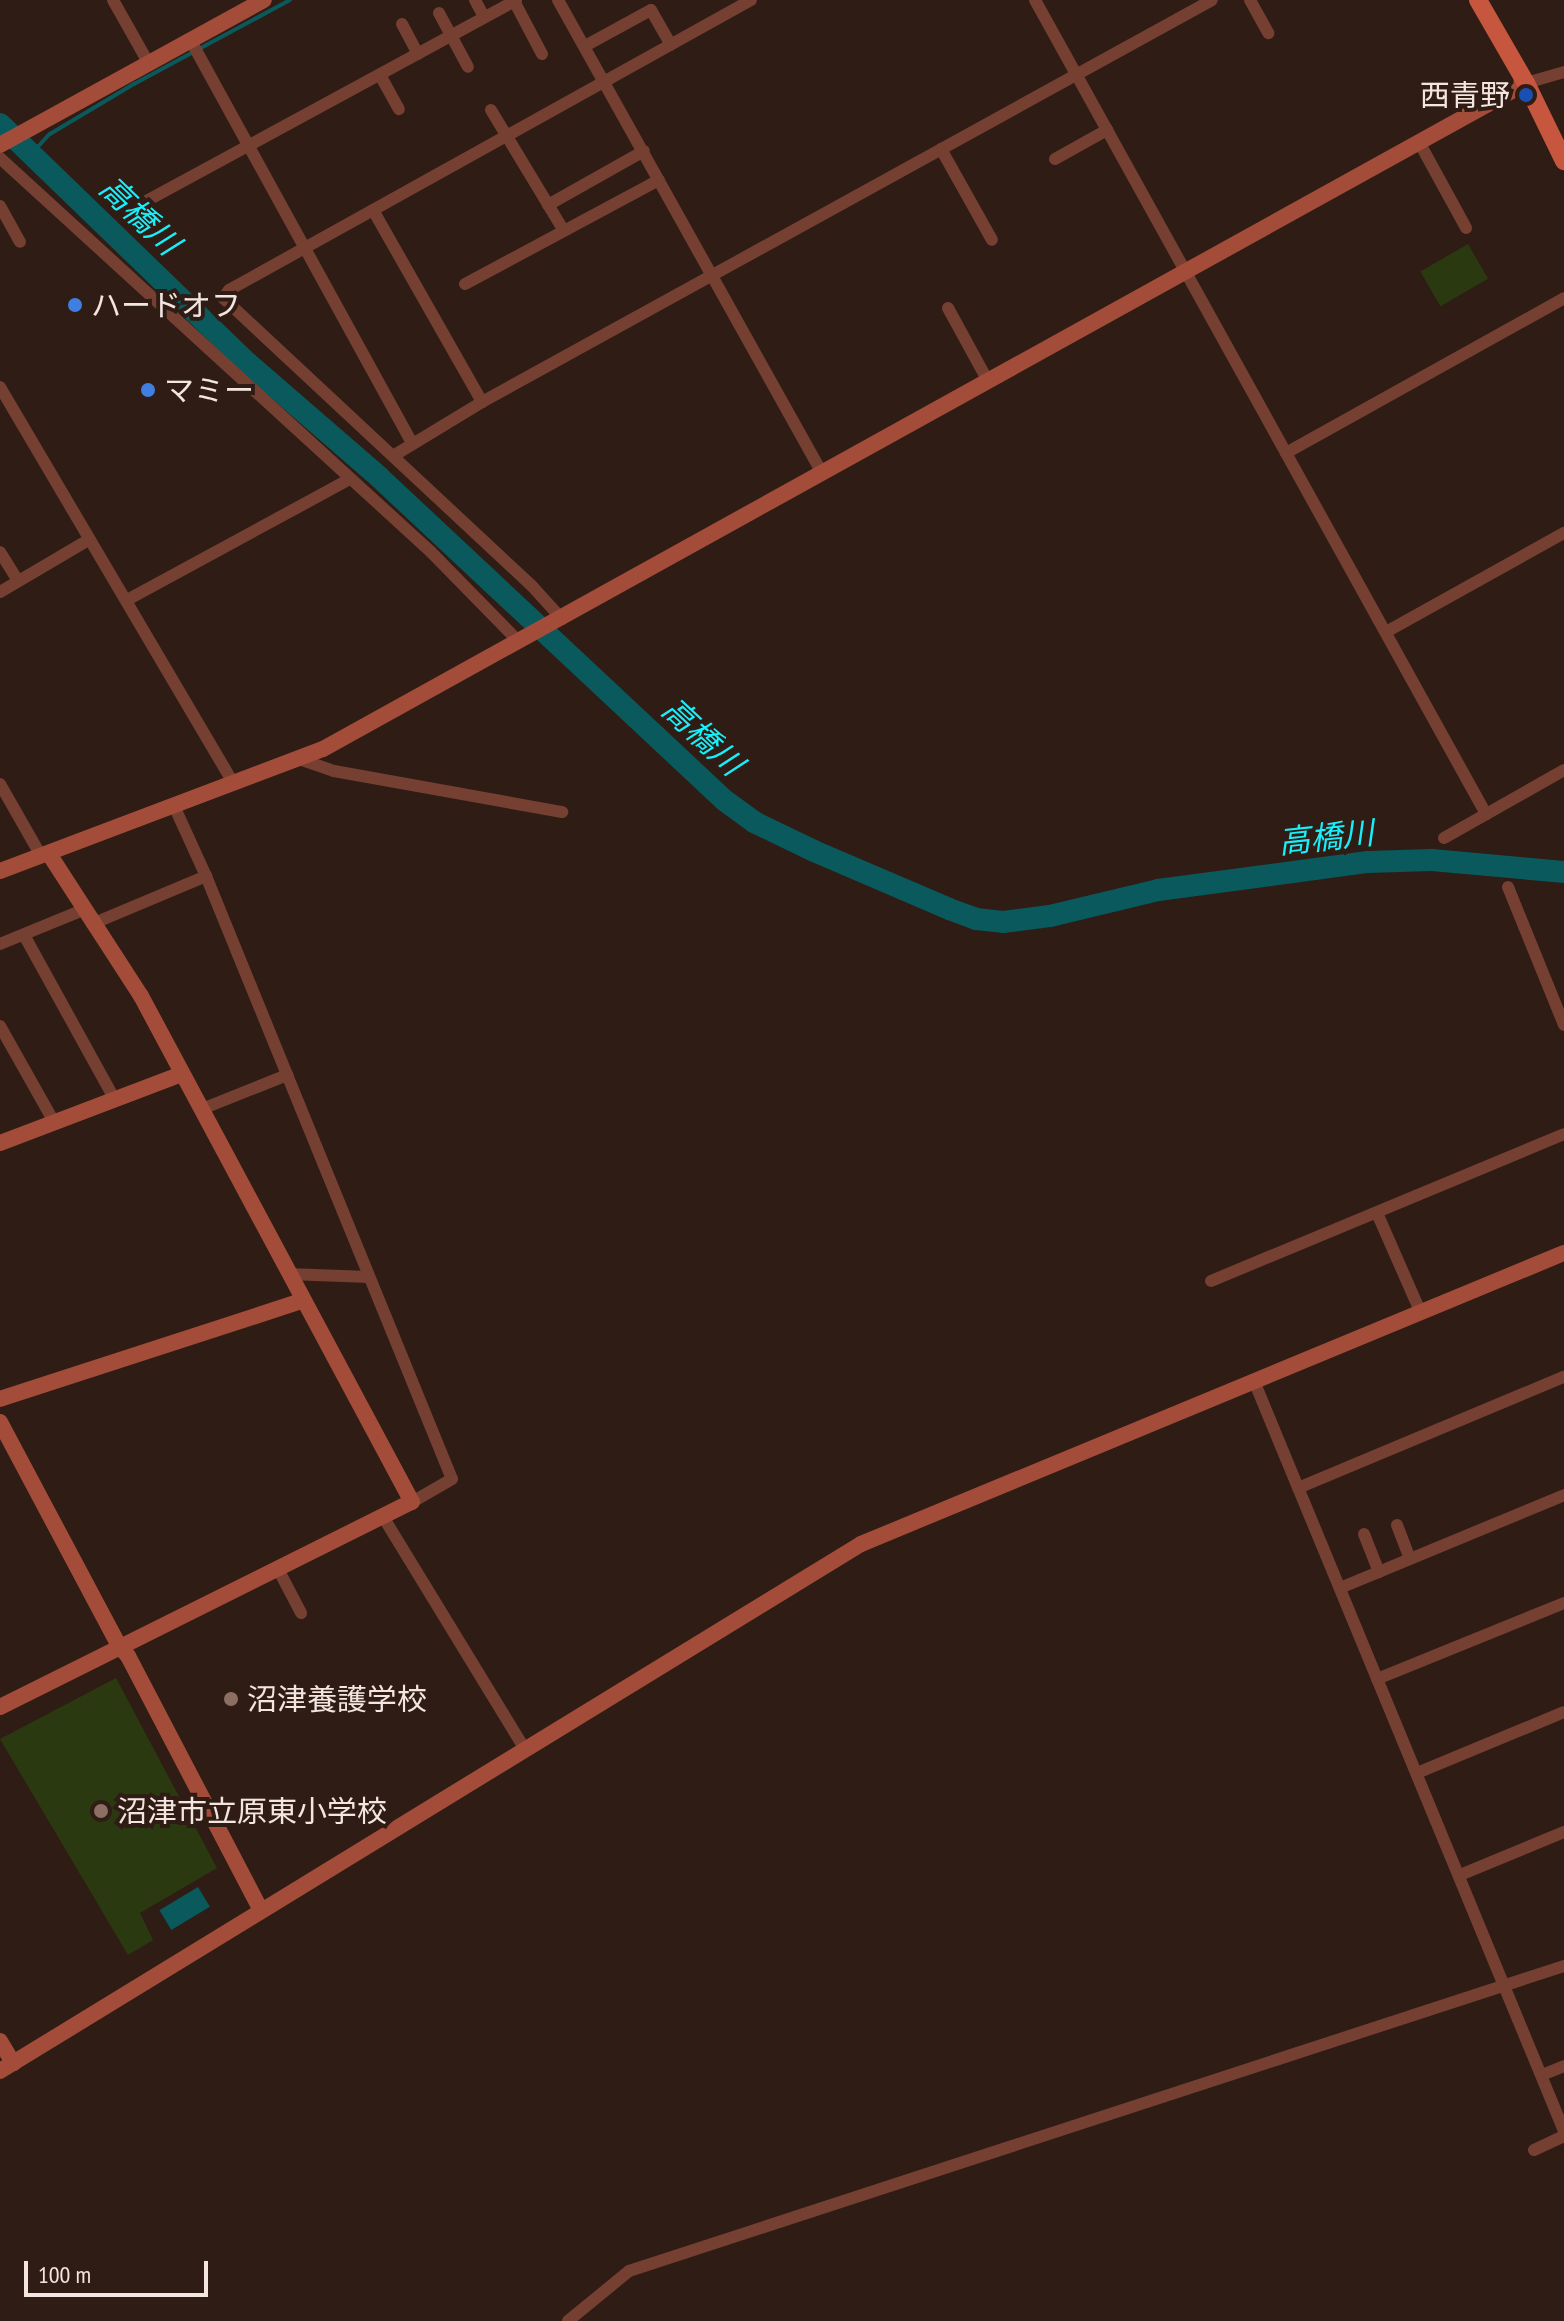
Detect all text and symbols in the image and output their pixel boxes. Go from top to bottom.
place label: 西青野 [1420,77,1510,113]
marker: 西青野 [1517,86,1535,104]
water label: 高橋川 [92,168,188,262]
place label: ハードオフ [91,287,241,323]
marker: ハードオフ [66,296,84,314]
place label: マミー [164,372,254,408]
marker: マミー [139,381,157,399]
water label: 高橋川 [655,689,751,783]
water label: 高橋川 [1276,813,1376,861]
place label: 沼津養護学校 [247,1681,427,1717]
marker: 沼津養護学校 [222,1690,240,1708]
place label: 沼津市立原東小学校 [117,1793,387,1829]
marker: 沼津市立原東小学校 [92,1802,110,1820]
scale bar [28,2245,212,2295]
text: 100 m [38,2259,91,2290]

